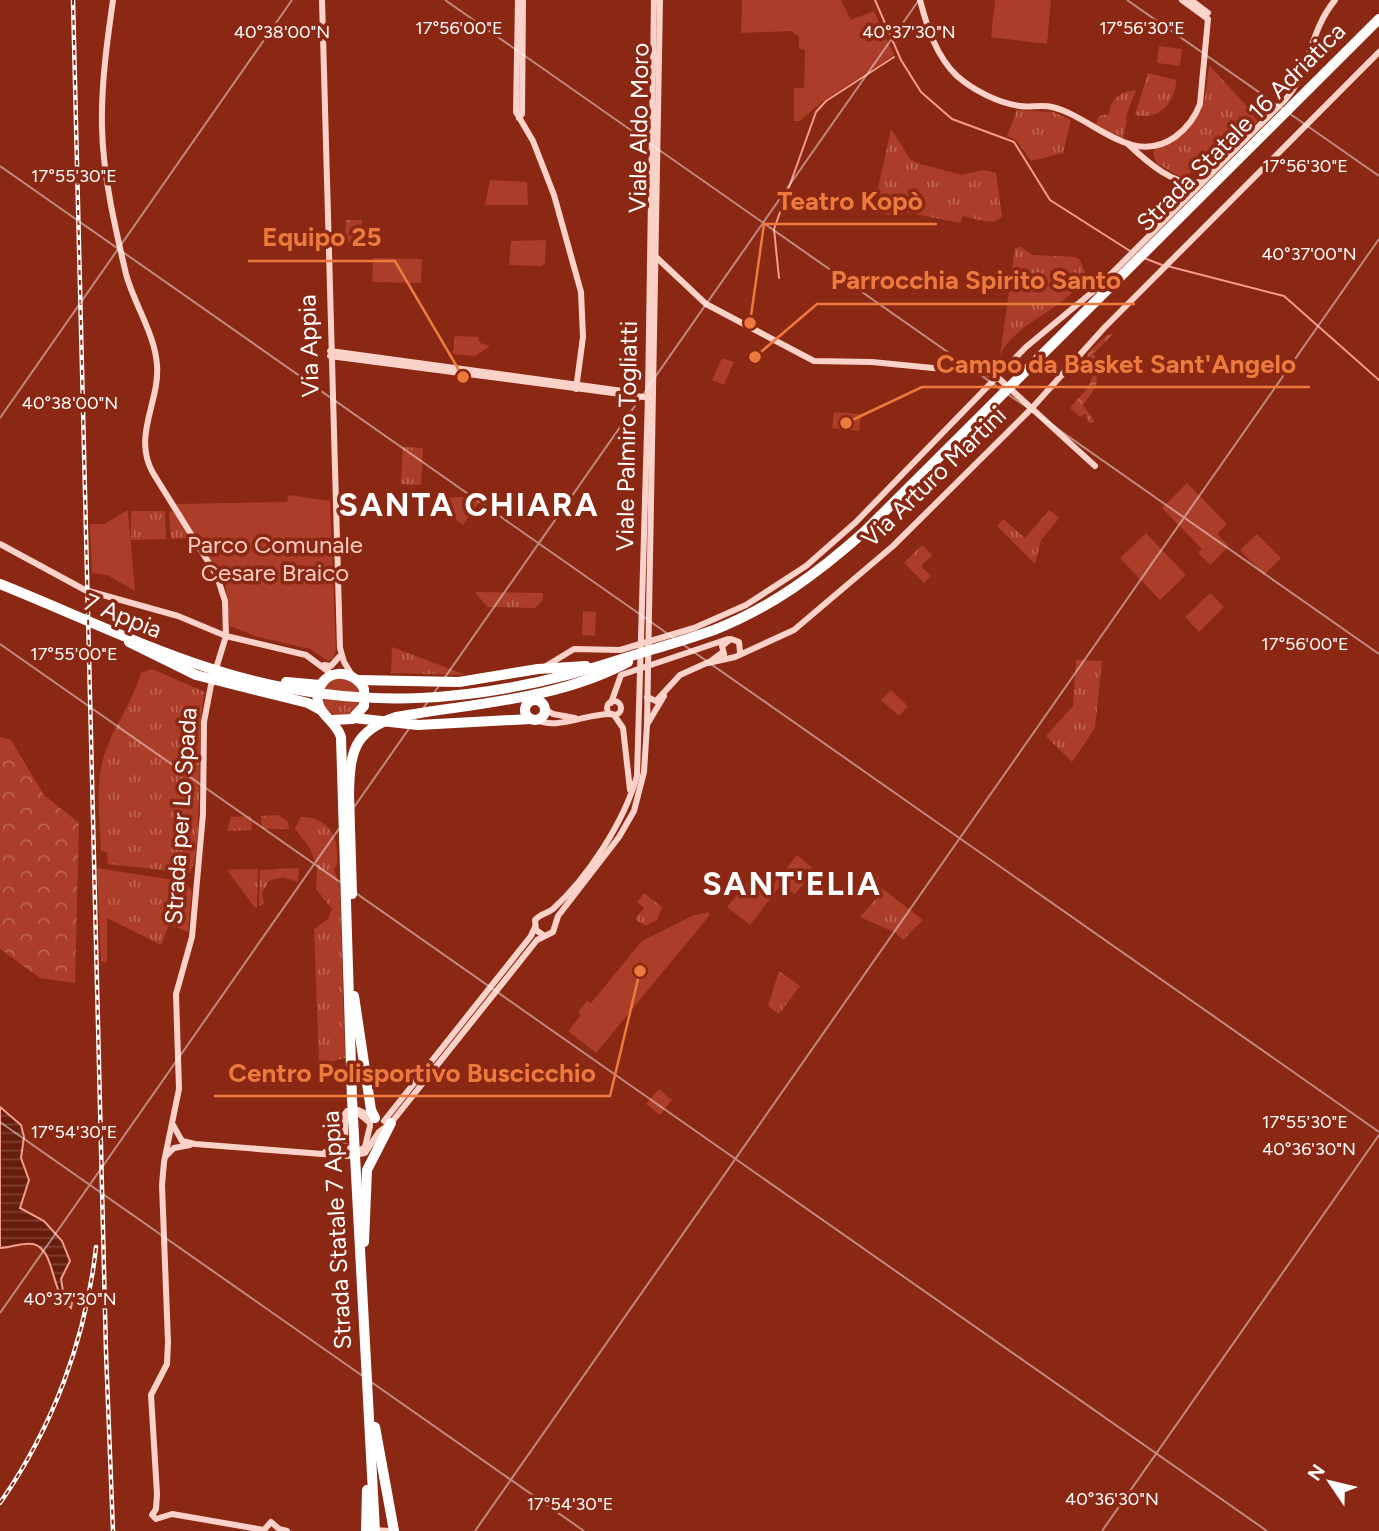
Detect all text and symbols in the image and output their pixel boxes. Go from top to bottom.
street label: Strada Statale 16 Adriatica [1130,16,1351,237]
text: 17°56'00"E [415,17,503,39]
text: 17°56'30"E [1099,17,1185,39]
text: 40°38'00"N [234,21,330,43]
text: 40°37'30"N [862,21,956,43]
street label: Viale Aldo Moro [623,43,654,213]
text: 17°56'30"E [1262,155,1348,177]
text: 17°55'30"E [31,165,117,187]
callout: Teatro Kopò [764,177,937,224]
text: Teatro Kopò [777,185,923,217]
callout: Equipo 25 [248,214,395,261]
text: Equipo 25 [262,221,382,253]
text: 40°37'00"N [1261,243,1357,265]
callout: Parrocchia Spirito Santo [817,257,1135,304]
text: Parrocchia Spirito Santo [831,264,1121,296]
street label: Via Appia [292,294,325,398]
street label: Viale Palmiro Togliatti [610,321,643,551]
callout: Campo da Basket Sant'Angelo [922,340,1310,387]
text: Campo da Basket Sant'Angelo [936,348,1296,380]
text: 40°38'00"N [22,392,118,414]
street label: Via Arturo Martini [855,400,1012,553]
district label: SANTA CHIARA [338,486,600,524]
park label: Parco Comunale Cesare Braico [187,530,363,587]
street label: 7 Appia [80,587,166,644]
text: 17°56'00"E [1261,633,1349,655]
text: 17°55'00"E [30,643,118,665]
street label: Strada per Lo Spada [158,706,203,925]
district label: SANT'ELIA [702,865,882,903]
callout: Centro Polisportivo Buscicchio [214,1049,610,1096]
text: Centro Polisportivo Buscicchio [228,1057,596,1089]
street label: Strada Statale 7 Appia [316,1110,357,1350]
text: 17°55'30"E [1262,1111,1348,1133]
text: 17°54'30"E [31,1121,117,1143]
text: 40°36'30"N [1262,1138,1356,1160]
text: 40°37'30"N [23,1288,117,1310]
north arrow [1295,1447,1365,1517]
text: N [1303,1460,1330,1485]
text: 40°36'30"N [1065,1488,1159,1510]
text: 17°54'30"E [527,1493,613,1515]

